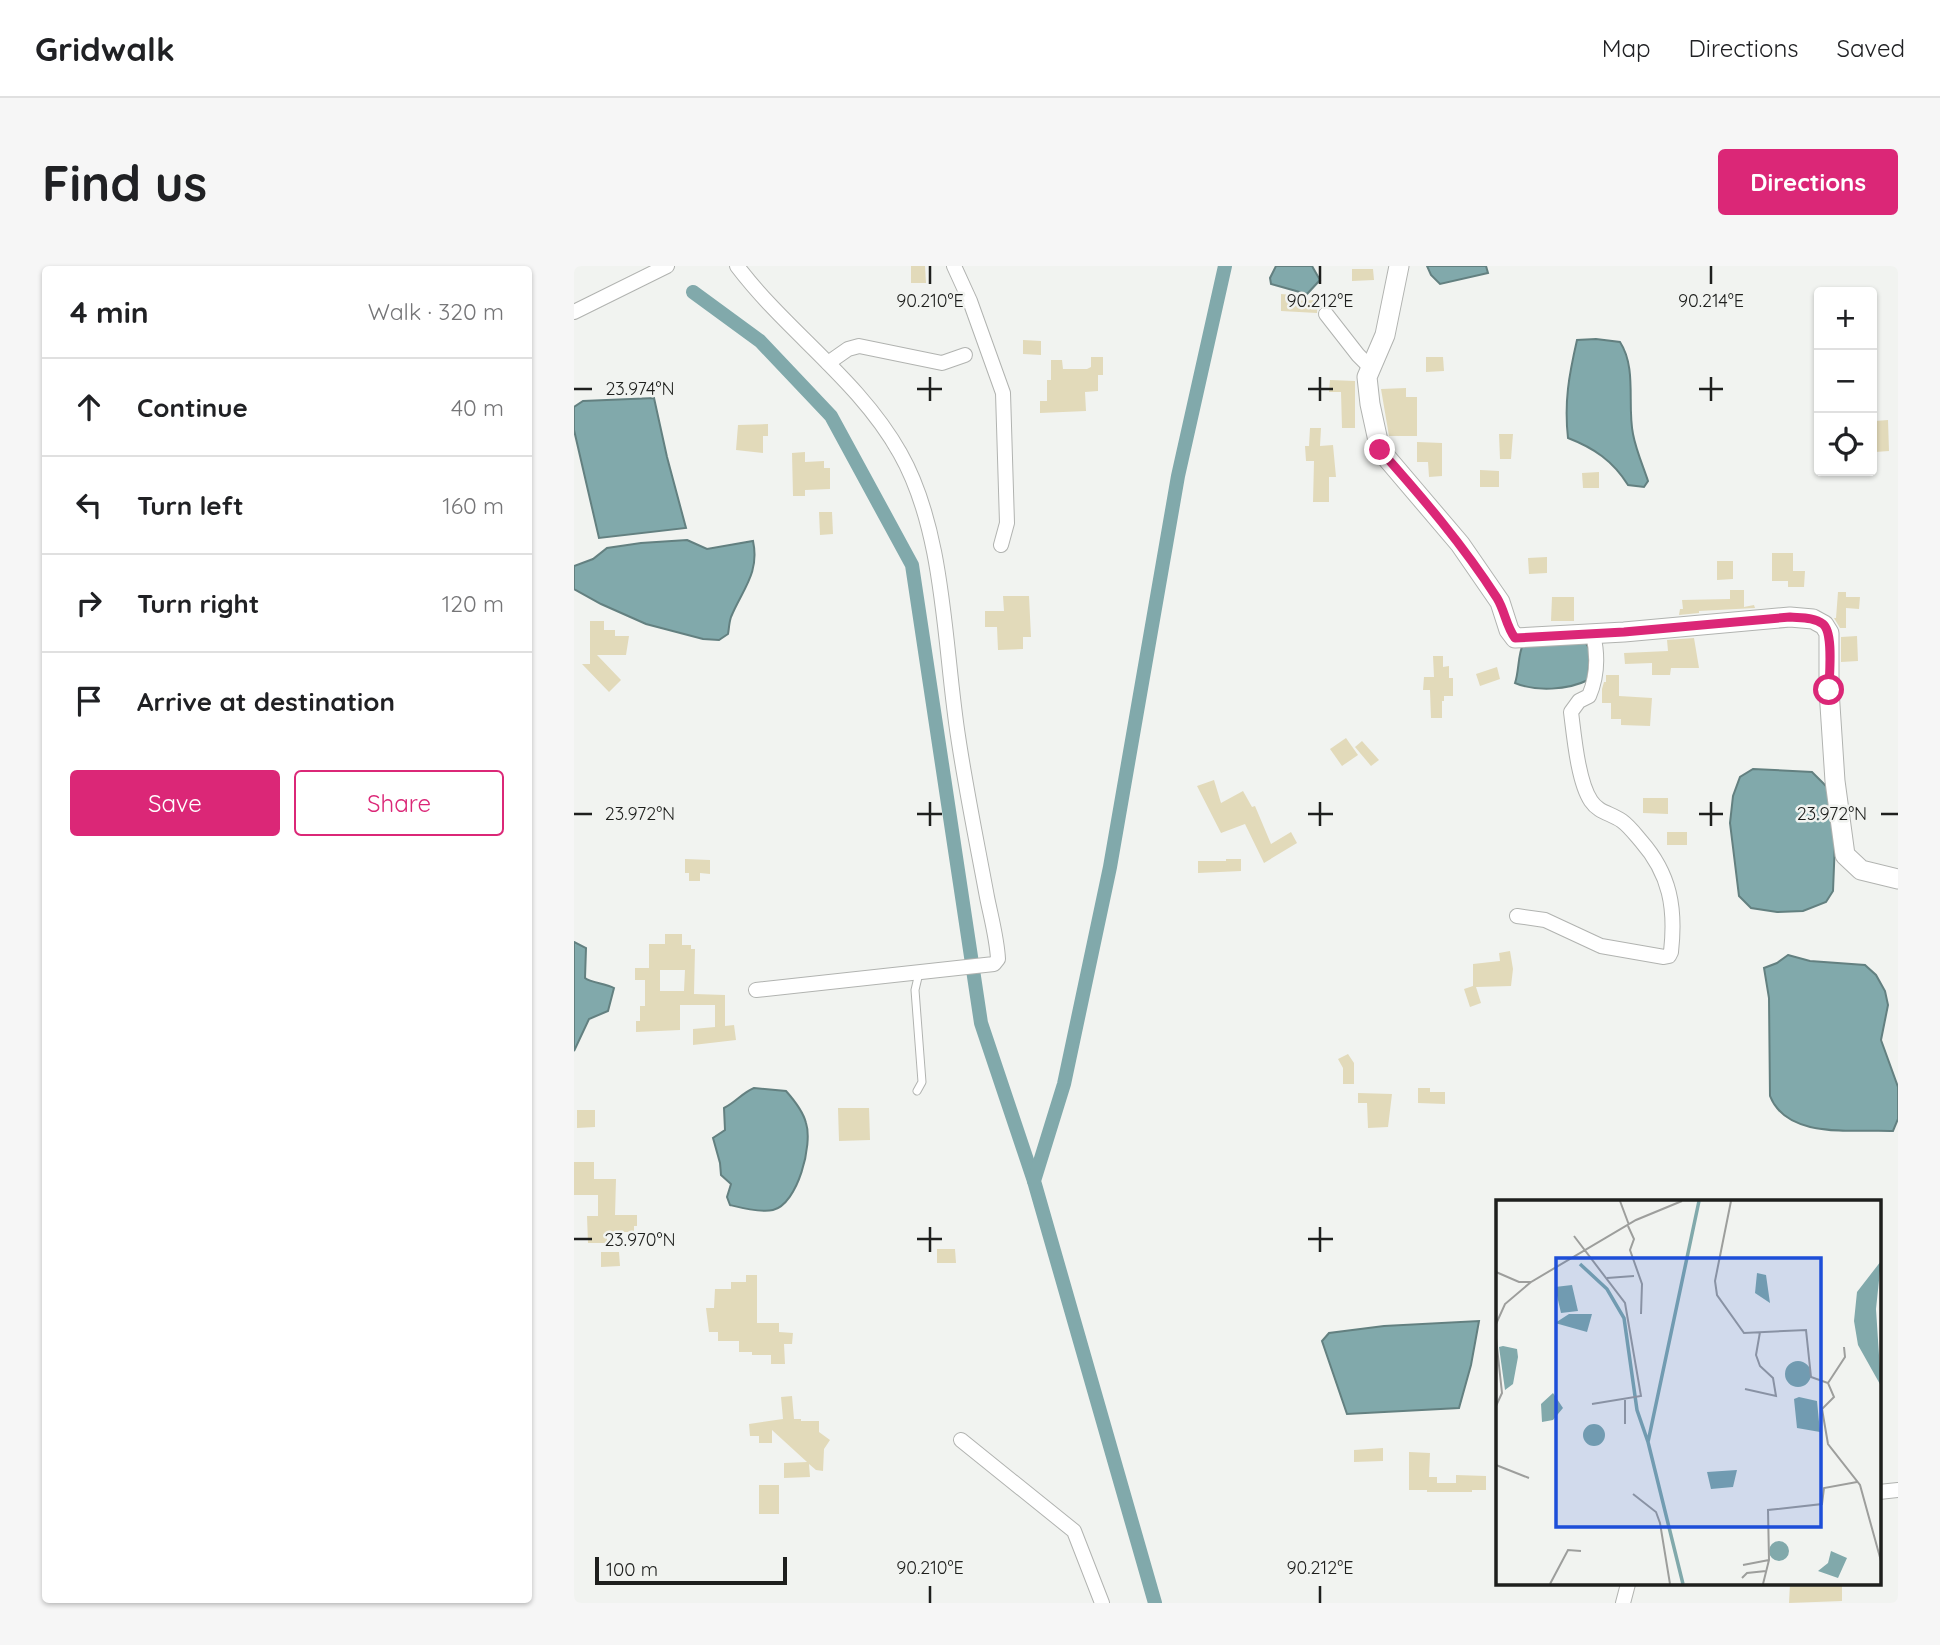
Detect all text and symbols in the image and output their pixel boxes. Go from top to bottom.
text: Gridwalk [35,28,175,69]
text: Map [1602,33,1651,63]
text: Directions [1689,33,1799,63]
text: Saved [1837,33,1905,63]
button: Directions [1718,149,1898,215]
text: Find us [42,152,207,213]
map controls [1814,287,1877,476]
button: + [1814,287,1877,350]
text: 90.210°E [896,289,964,312]
text: 90.212°E [1287,289,1353,312]
text: 90.214°E [1678,289,1744,312]
text: 4 min [70,293,149,331]
text: Walk · 320 m [368,297,504,326]
button: − [1814,350,1877,413]
text: 23.974°N [605,377,675,400]
icon: ahead [70,388,108,426]
text: Continue [137,391,248,424]
text: 40 m [451,393,504,422]
button: locate [1814,413,1877,476]
route end [1364,434,1395,465]
icon: left [70,486,108,524]
text: Turn left [137,489,244,522]
text: 160 m [442,491,504,520]
icon: right [70,584,108,622]
text: Turn right [137,587,259,620]
text: 120 m [442,589,504,618]
route start [1813,674,1844,705]
icon: arrive [70,682,108,720]
text: Arrive at destination [137,685,395,718]
button: Save [70,770,280,836]
button: Share [294,770,504,836]
text: 23.972°N [605,802,675,825]
text: 23.972°N [1797,802,1867,825]
inset map [1496,1200,1881,1586]
text: 23.970°N [604,1228,676,1251]
scale bar [595,1554,788,1586]
text: 90.210°E [896,1556,964,1579]
text: 90.212°E [1287,1556,1353,1579]
text: 100 m [606,1557,658,1581]

